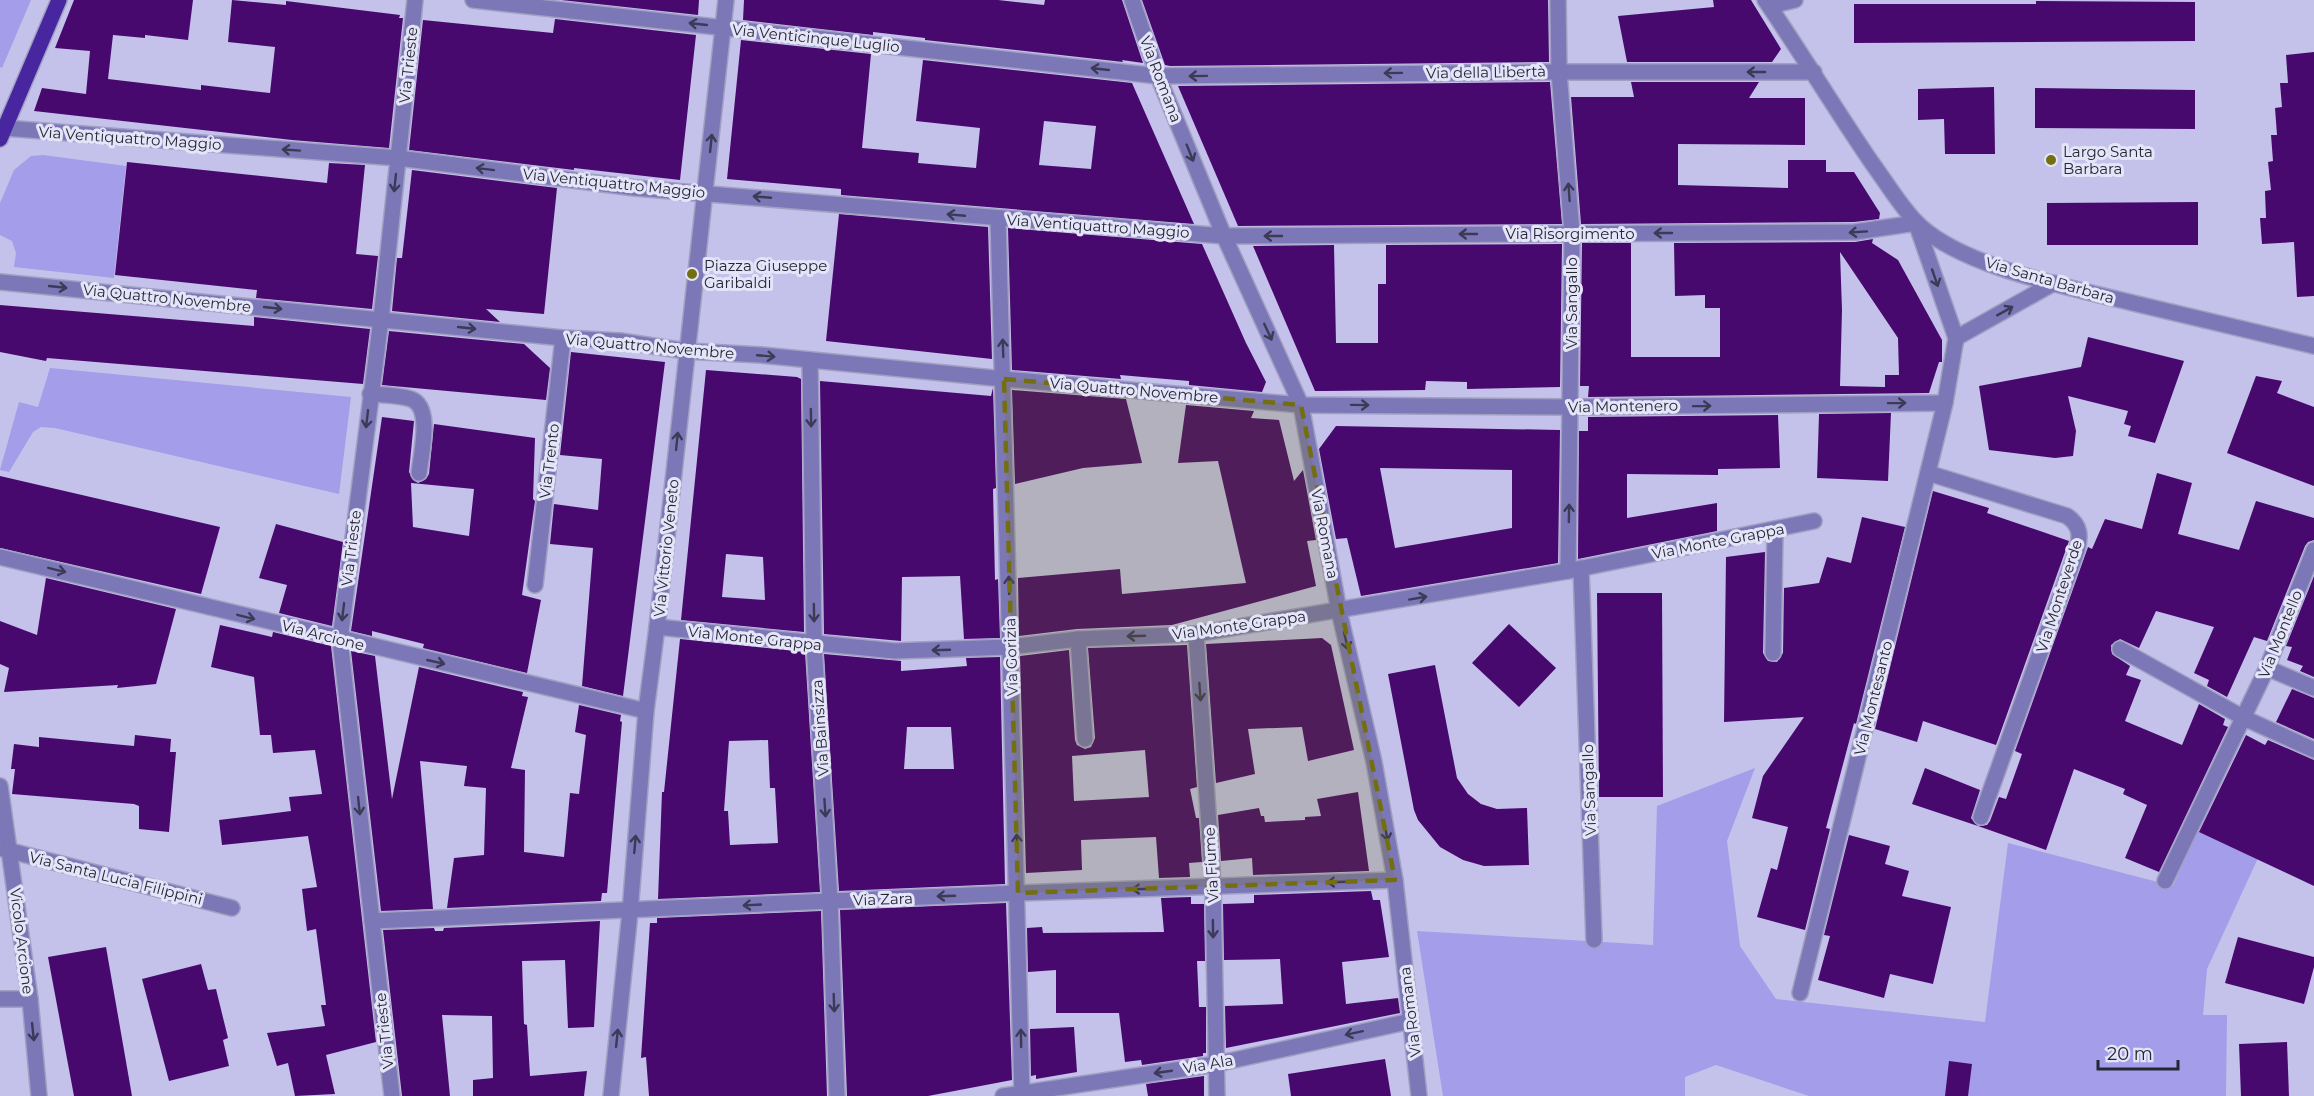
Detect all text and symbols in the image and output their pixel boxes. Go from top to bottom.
one-way arrow [688,18,708,29]
street label: Via Venticinque Luglio [731,20,901,56]
street label: Via Trieste [395,26,421,104]
street label: Via Romana [1136,33,1186,125]
street label: Via della Libertà [1426,61,1546,83]
one-way arrow [1091,64,1110,75]
one-way arrow [1746,66,1766,78]
one-way arrow [1383,68,1403,79]
one-way arrow [1188,70,1208,81]
street label: Via Ventiquattro Maggio [38,122,222,154]
one-way arrow [706,133,717,153]
place label: Largo Santa Barbara [2063,142,2153,178]
one-way arrow [1185,143,1196,162]
one-way arrow [281,144,301,155]
marker: Largo Santa Barbara [2044,153,2058,167]
one-way arrow [475,163,495,174]
street label: Via Ventiquattro Maggio [522,164,706,202]
one-way arrow [389,173,400,193]
one-way arrow [1563,182,1574,202]
one-way arrow [753,191,773,202]
one-way arrow [947,209,967,220]
street label: Via Ventiquattro Maggio [1006,210,1190,242]
street label: Via Risorgimento [1505,224,1635,243]
one-way arrow [1849,226,1869,237]
one-way arrow [1654,227,1674,239]
one-way arrow [1459,228,1479,240]
one-way arrow [1264,230,1284,241]
street label: Via Santa Barbara [1983,253,2117,307]
place label: Piazza Giuseppe Garibaldi [704,256,827,292]
street label: Via Sangallo [1562,257,1581,349]
marker: Piazza Giuseppe Garibaldi [685,267,699,281]
one-way arrow [1931,268,1942,287]
street label: Via Quattro Novembre [82,280,252,316]
one-way arrow [48,282,68,293]
one-way arrow [263,303,283,314]
one-way arrow [1996,305,2013,317]
one-way arrow [1262,322,1274,340]
one-way arrow [457,323,477,334]
street label: Via Quattro Novembre [565,329,735,363]
one-way arrow [998,338,1009,358]
one-way arrow [755,351,775,362]
street label: Via Quattro Novembre [1049,373,1219,407]
street label: Via Montenero [1568,396,1678,416]
one-way arrow [1886,397,1906,409]
one-way arrow [1349,399,1369,411]
one-way arrow [1691,400,1711,411]
one-way arrow [361,408,372,428]
one-way arrow [805,408,817,428]
street label: Via Trento [535,422,563,500]
one-way arrow [672,431,683,451]
street label: Via Vittorio Veneto [649,478,683,618]
street label: Via Romana [1307,488,1343,580]
one-way arrow [1563,503,1575,523]
street label: Via Trieste [337,509,365,587]
street label: Via Monte Grappa [1650,519,1786,563]
street label: Via Monteverde [2032,537,2086,655]
one-way arrow [47,565,66,577]
one-way arrow [1003,575,1015,595]
street label: Via Montello [2254,587,2306,681]
one-way arrow [1407,592,1427,603]
one-way arrow [338,602,349,622]
one-way arrow [808,603,820,623]
street label: Via Monte Grappa [1171,606,1307,644]
one-way arrow [236,611,255,623]
street label: Via Arcione [280,616,366,654]
street label: Via Gorizia [1000,617,1022,697]
street label: Via Monte Grappa [687,622,823,654]
one-way arrow [1126,631,1146,642]
one-way arrow [1341,631,1353,650]
street label: Via Montesanto [1850,639,1896,757]
one-way arrow [932,644,952,655]
one-way arrow [426,657,445,668]
street label: Via Bainsizza [807,679,833,777]
one-way arrow [1194,682,1205,702]
street label: Via Sangallo [1578,744,1600,836]
one-way arrow [354,796,365,815]
one-way arrow [819,798,830,818]
one-way arrow [1381,821,1392,841]
street label: Via Fiume [1200,827,1222,903]
one-way arrow [1011,833,1022,853]
one-way arrow [630,834,641,854]
street label: Via Santa Lucia Filippini [27,847,205,909]
one-way arrow [1327,877,1347,888]
one-way arrow [1132,883,1152,895]
street label: Vicolo Arcione [6,887,38,995]
street label: Via Zara [853,888,913,910]
one-way arrow [937,891,957,902]
one-way arrow [742,900,762,911]
one-way arrow [1208,919,1219,938]
street label: Via Romana [1395,966,1425,1058]
street label: Via Trieste [371,992,397,1070]
one-way arrow [828,992,840,1012]
one-way arrow [28,1021,39,1041]
one-way arrow [612,1028,623,1048]
one-way arrow [1015,1028,1027,1048]
one-way arrow [1344,1028,1363,1040]
scale bar [2098,1033,2178,1071]
text: 20 m [2107,1043,2153,1065]
street label: Via Ala [1181,1050,1235,1078]
one-way arrow [1153,1066,1173,1077]

